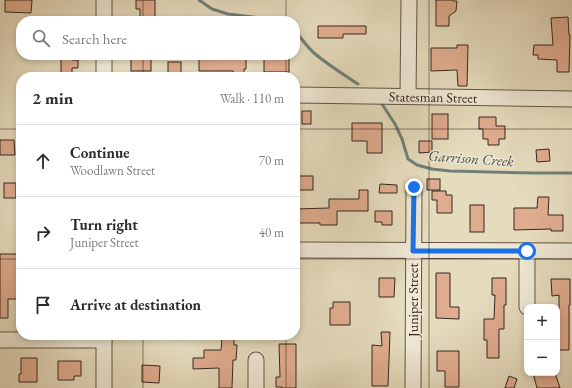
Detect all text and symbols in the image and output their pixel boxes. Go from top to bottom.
search box [16,16,300,60]
icon: search [30,27,52,49]
text: Search here [62,29,127,48]
text: 2 min [32,87,73,109]
street label: Statesman Street [389,87,478,107]
text: Walk · 110 m [220,90,284,107]
text: Continue [70,143,130,162]
water label: Garrison Creek [428,146,515,170]
icon: ahead [32,150,54,172]
text: 70 m [259,152,284,169]
text: Woodlawn Street [70,162,155,179]
route end [405,178,423,196]
text: Turn right [70,215,138,234]
icon: right [32,222,54,244]
text: 40 m [259,224,284,241]
text: Juniper Street [70,234,139,251]
route start [518,242,536,260]
street label: Juniper Street [404,262,422,338]
icon: arrive [32,294,54,316]
text: Arrive at destination [70,295,201,314]
map controls [524,304,560,376]
button: + [524,304,560,340]
button: − [524,340,560,376]

